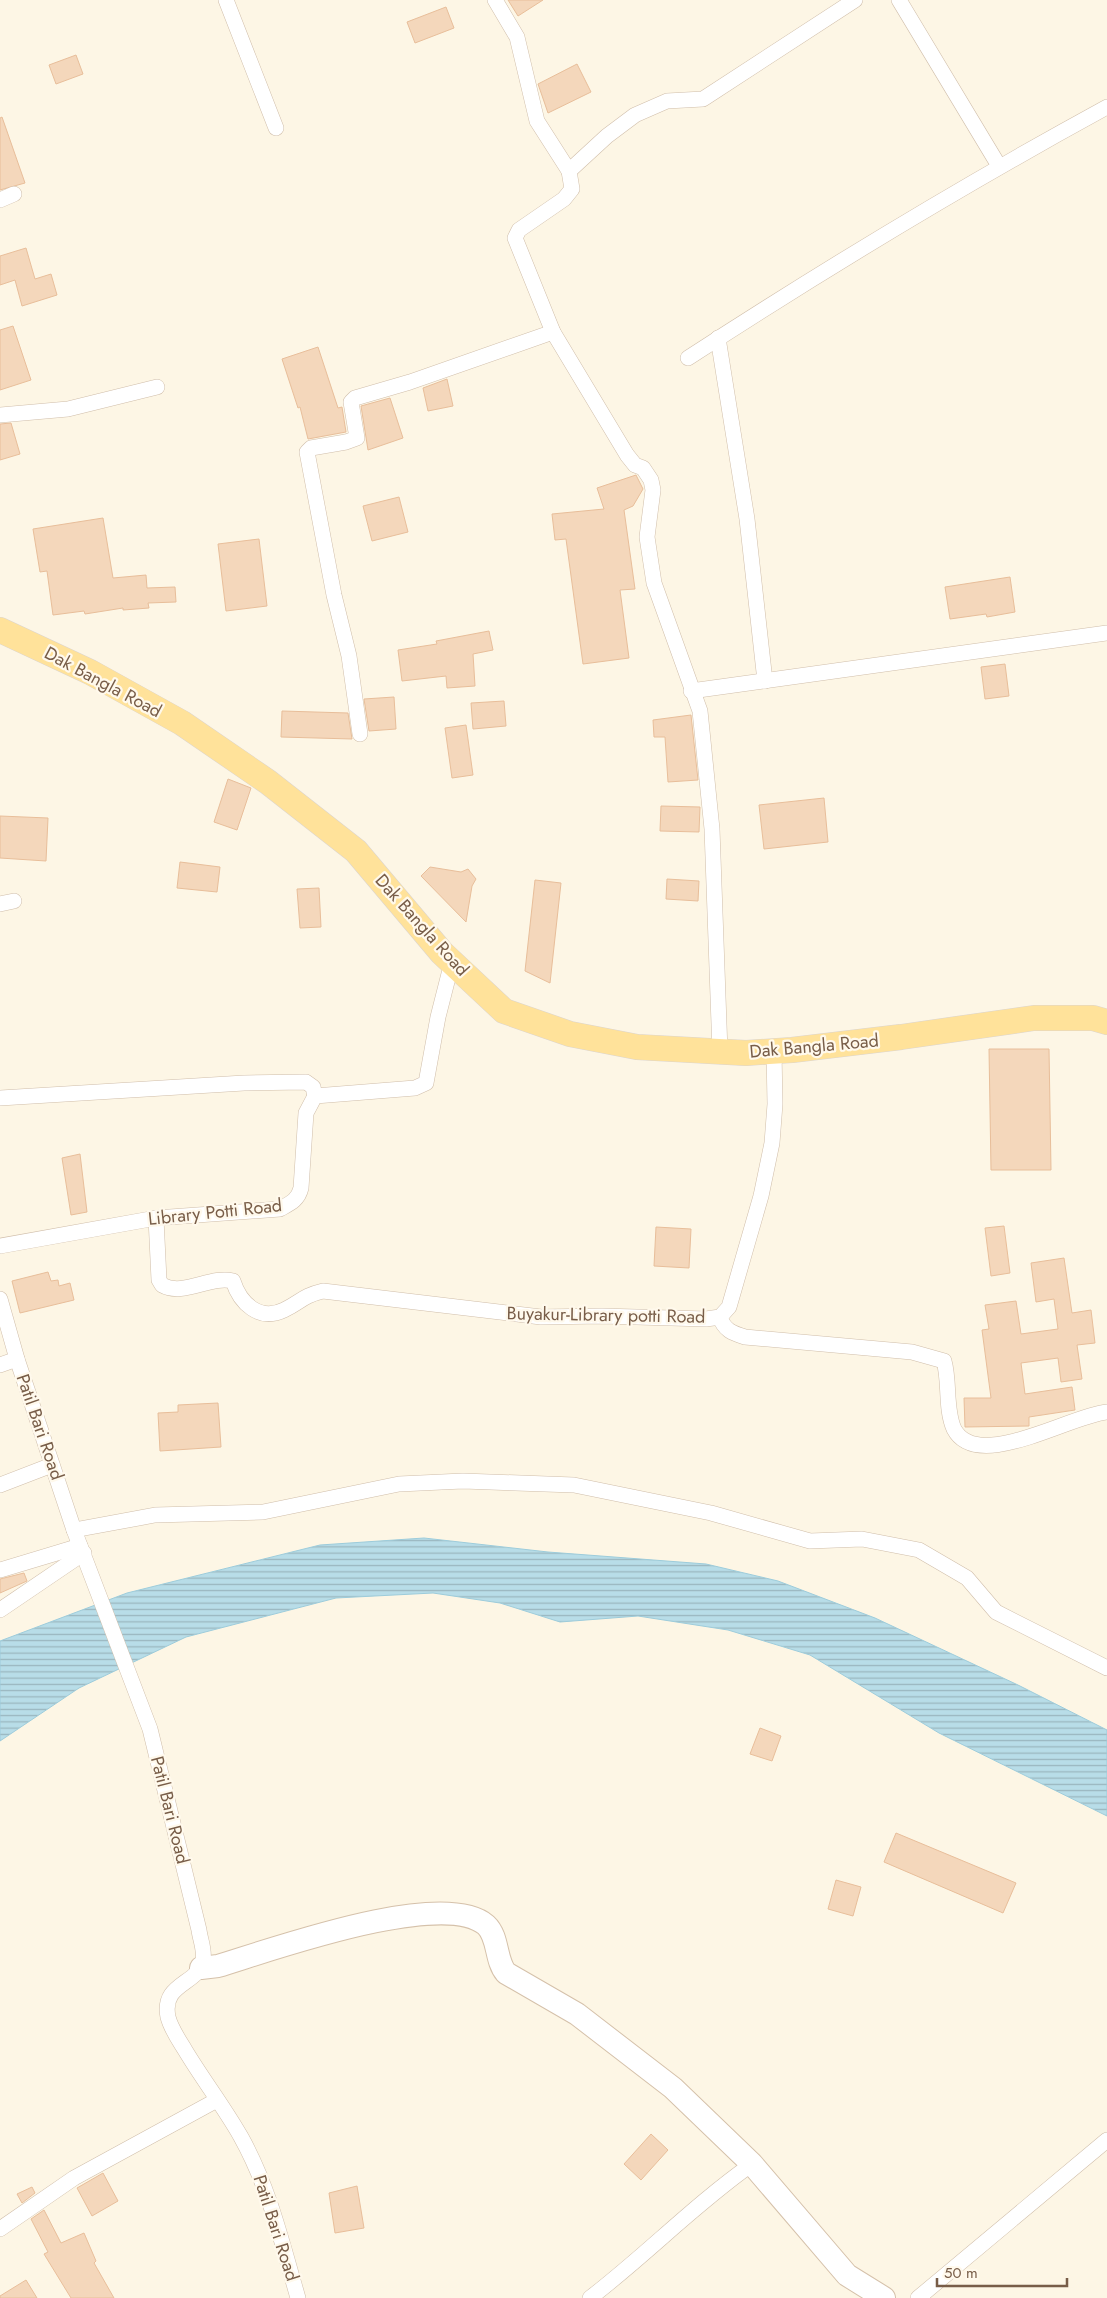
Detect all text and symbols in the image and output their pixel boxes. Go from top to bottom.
street label: Dak Bangla Road [40,640,166,724]
street label: Dak Bangla Road [369,868,475,982]
street label: Dak Bangla Road [748,1027,880,1065]
street label: Library Potti Road [147,1192,283,1232]
street label: Buyakur-Library potti Road [506,1300,706,1330]
street label: Patil Bari Road [10,1371,70,1483]
street label: Patil Bari Road [144,1753,196,1867]
street label: Patil Bari Road [247,2172,305,2284]
scale bar [937,2256,1067,2288]
text: 50 m [944,2262,978,2284]

